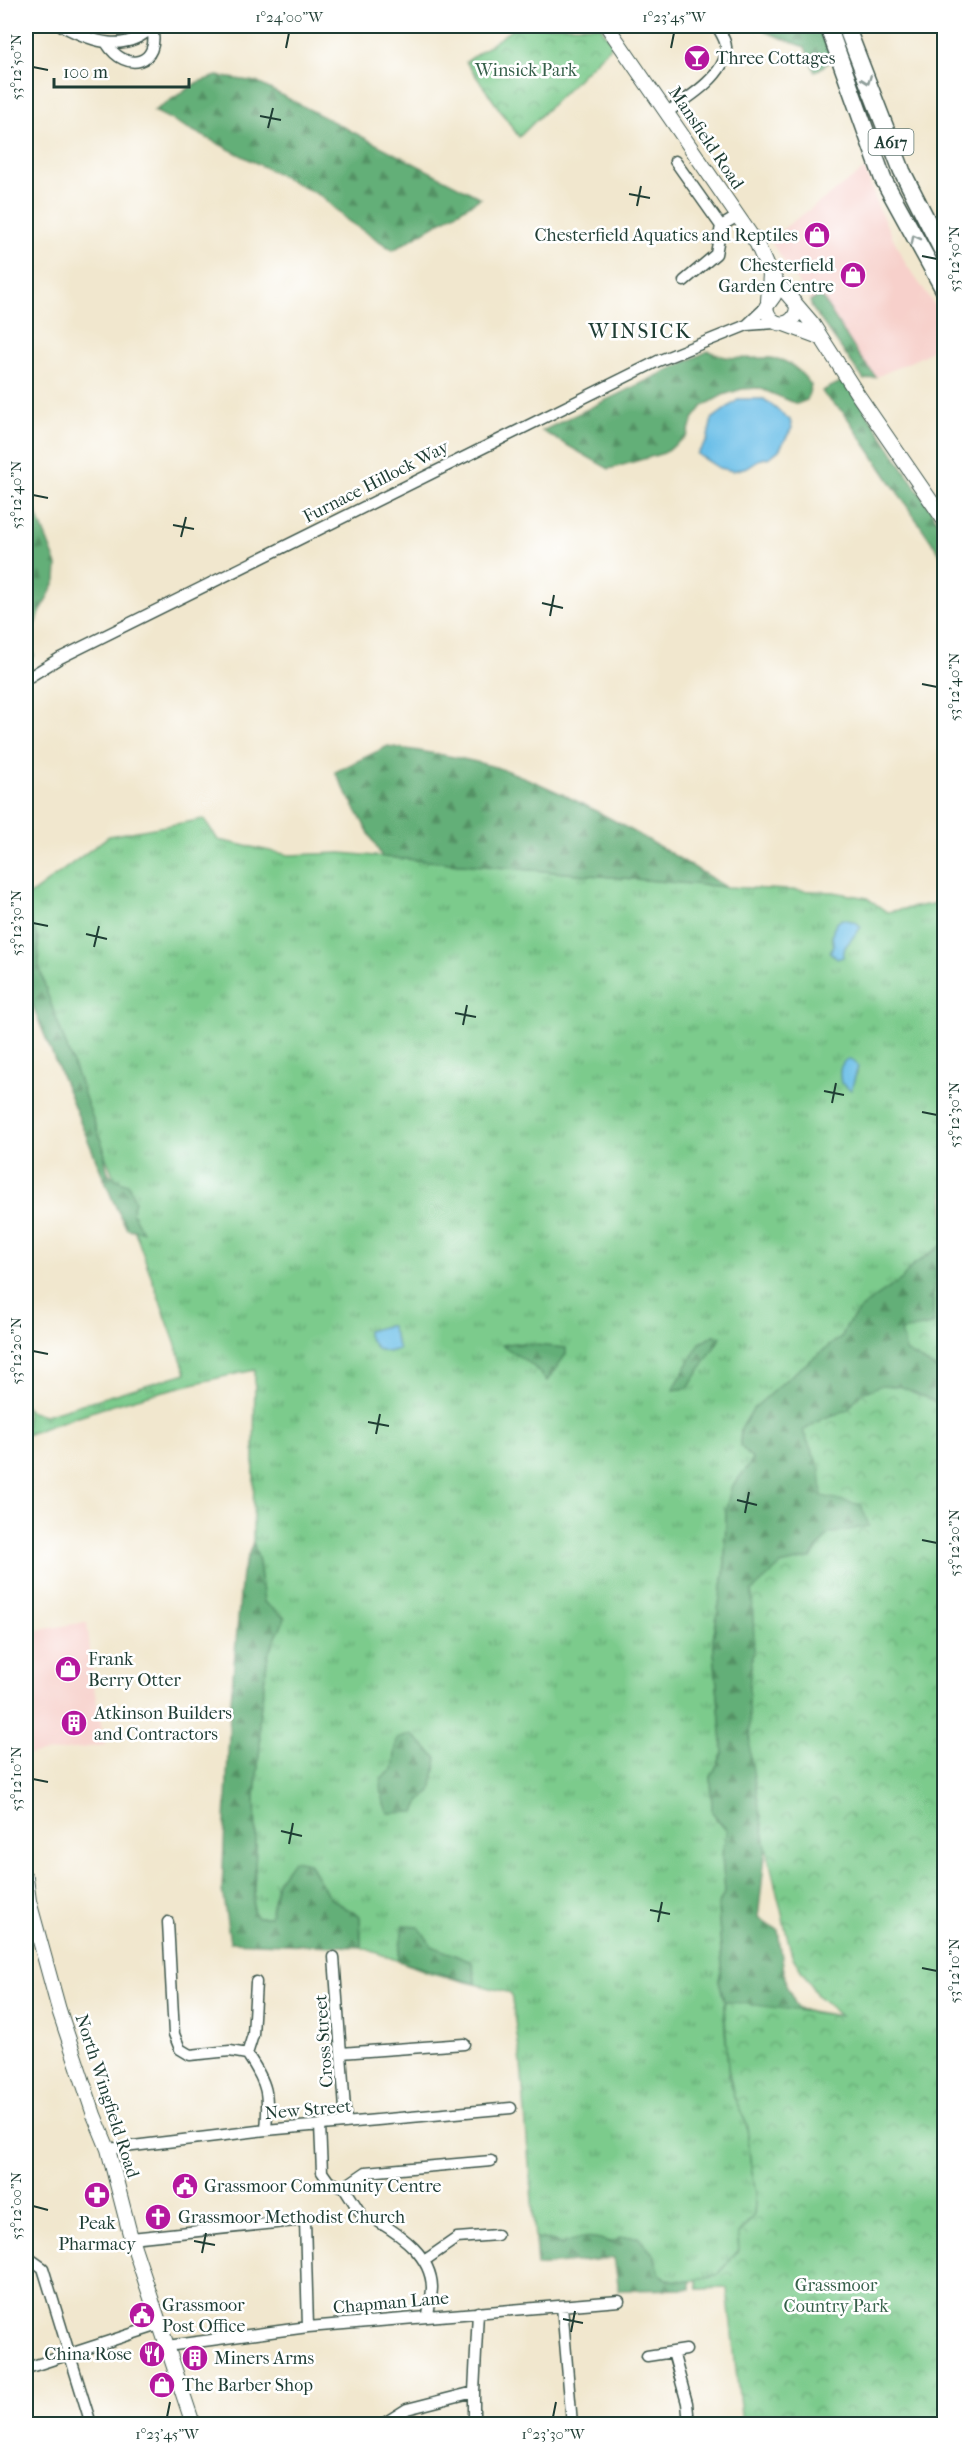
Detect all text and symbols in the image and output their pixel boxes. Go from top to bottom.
text: 1°24'00"W [255,8,324,26]
text: 1°23'45"W [642,8,707,26]
text: 53°12'50"N [7,33,25,100]
bar icon: Three Cottages [682,43,712,73]
place label: Three Cottages [716,48,836,69]
scale bar [54,51,189,89]
park label: Winsick Park [474,60,578,81]
text: 100 m [63,62,108,83]
one-way arrow [860,74,872,85]
street label: Mansfield Road [664,83,748,193]
road number: A617 [868,129,914,155]
shop icon: Chesterfield Aquatics and Reptiles [802,220,832,250]
place label: Chesterfield Aquatics and Reptiles [535,225,798,246]
text: 53°12'50"N [945,225,963,292]
one-way arrow [911,235,923,246]
place label: Chesterfield Garden Centre [718,255,834,297]
shop icon: Chesterfield Garden Centre [838,260,868,290]
district label: WINSICK [587,319,692,343]
street label: Furnace Hillock Way [300,436,454,528]
text: 53°12'40"N [7,460,25,529]
text: 53°12'40"N [945,652,963,721]
text: 53°12'30"N [7,889,25,956]
text: 53°12'30"N [945,1081,963,1148]
text: 53°12'20"N [7,1317,25,1385]
text: 53°12'20"N [945,1509,963,1577]
place label: Frank Berry Otter [88,1649,181,1691]
shop icon: Frank Berry Otter [53,1654,83,1684]
place label: Atkinson Builders and Contractors [93,1703,232,1745]
building icon: Atkinson Builders and Contractors [59,1708,89,1738]
text: 53°12'10"N [7,1746,25,1812]
text: 53°12'10"N [945,1938,963,2004]
street label: Cross Street [310,1993,338,2088]
street label: North Wingfield Road [71,2012,143,2181]
street label: New Street [264,2096,353,2124]
text: 53°12'00"N [7,2171,25,2240]
public building icon: Grassmoor Community Centre [170,2171,200,2201]
place label: Grassmoor Community Centre [204,2176,441,2197]
pharmacy icon: Peak Pharmacy [82,2180,112,2210]
church icon: Grassmoor Methodist Church [143,2202,173,2232]
place label: Grassmoor Methodist Church [178,2207,405,2228]
place label: Peak Pharmacy [58,2213,137,2255]
park label: Grassmoor Country Park [784,2275,889,2317]
street label: Chapman Lane [332,2287,450,2319]
place label: Grassmoor Post Office [162,2295,245,2337]
public building icon: Grassmoor Post Office [127,2300,157,2330]
restaurant icon: China Rose [137,2339,167,2369]
building icon: Miners Arms [180,2343,210,2373]
place label: China Rose [44,2344,132,2365]
place label: Miners Arms [214,2348,315,2369]
shop icon: The Barber Shop [147,2370,177,2400]
place label: The Barber Shop [182,2375,313,2396]
text: 1°23'45"W [135,2425,200,2443]
text: 1°23'30"W [522,2425,586,2443]

